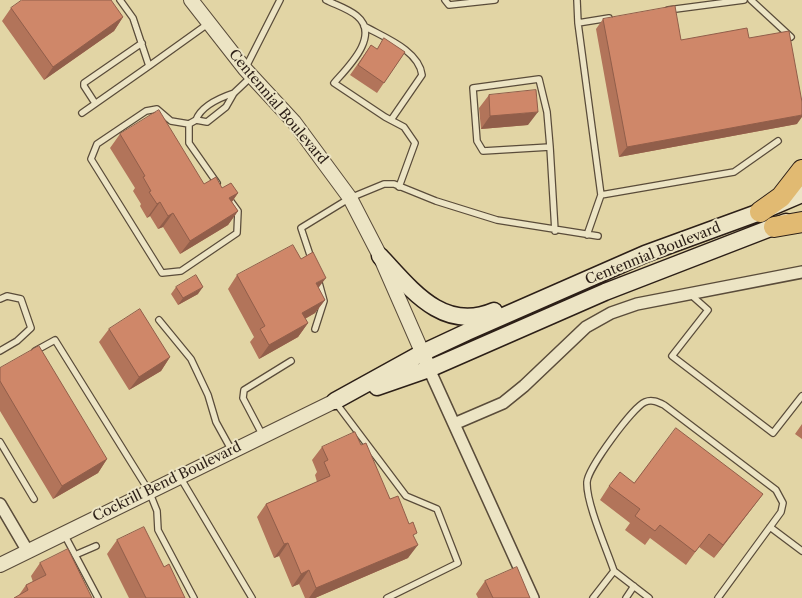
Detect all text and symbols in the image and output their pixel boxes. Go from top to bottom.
street label: Centennial Boulevard [225,46,331,168]
street label: Centennial Boulevard [583,219,723,289]
street label: Cockrill Bend Boulevard [90,439,244,525]

